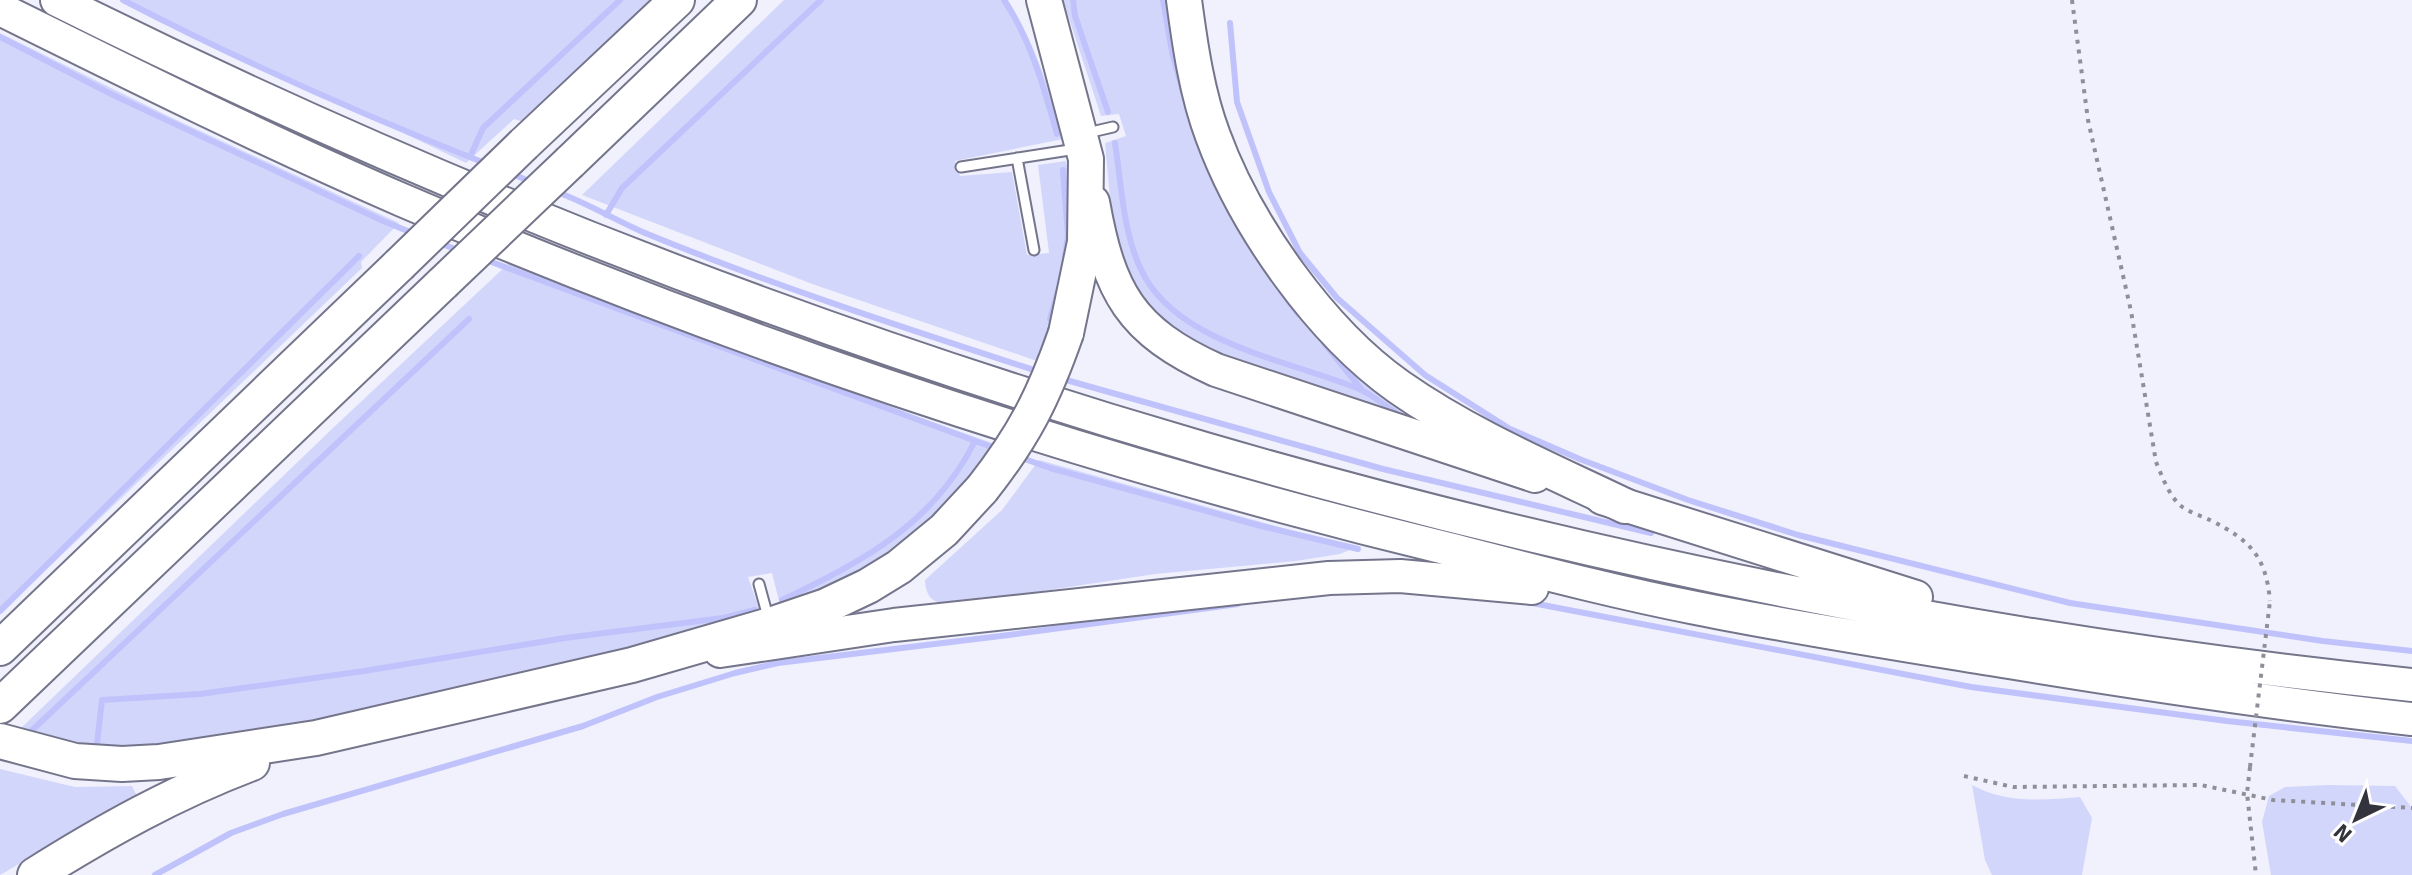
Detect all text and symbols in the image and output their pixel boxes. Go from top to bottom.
north arrow [2316,779,2396,859]
text: N [2328,818,2358,848]

